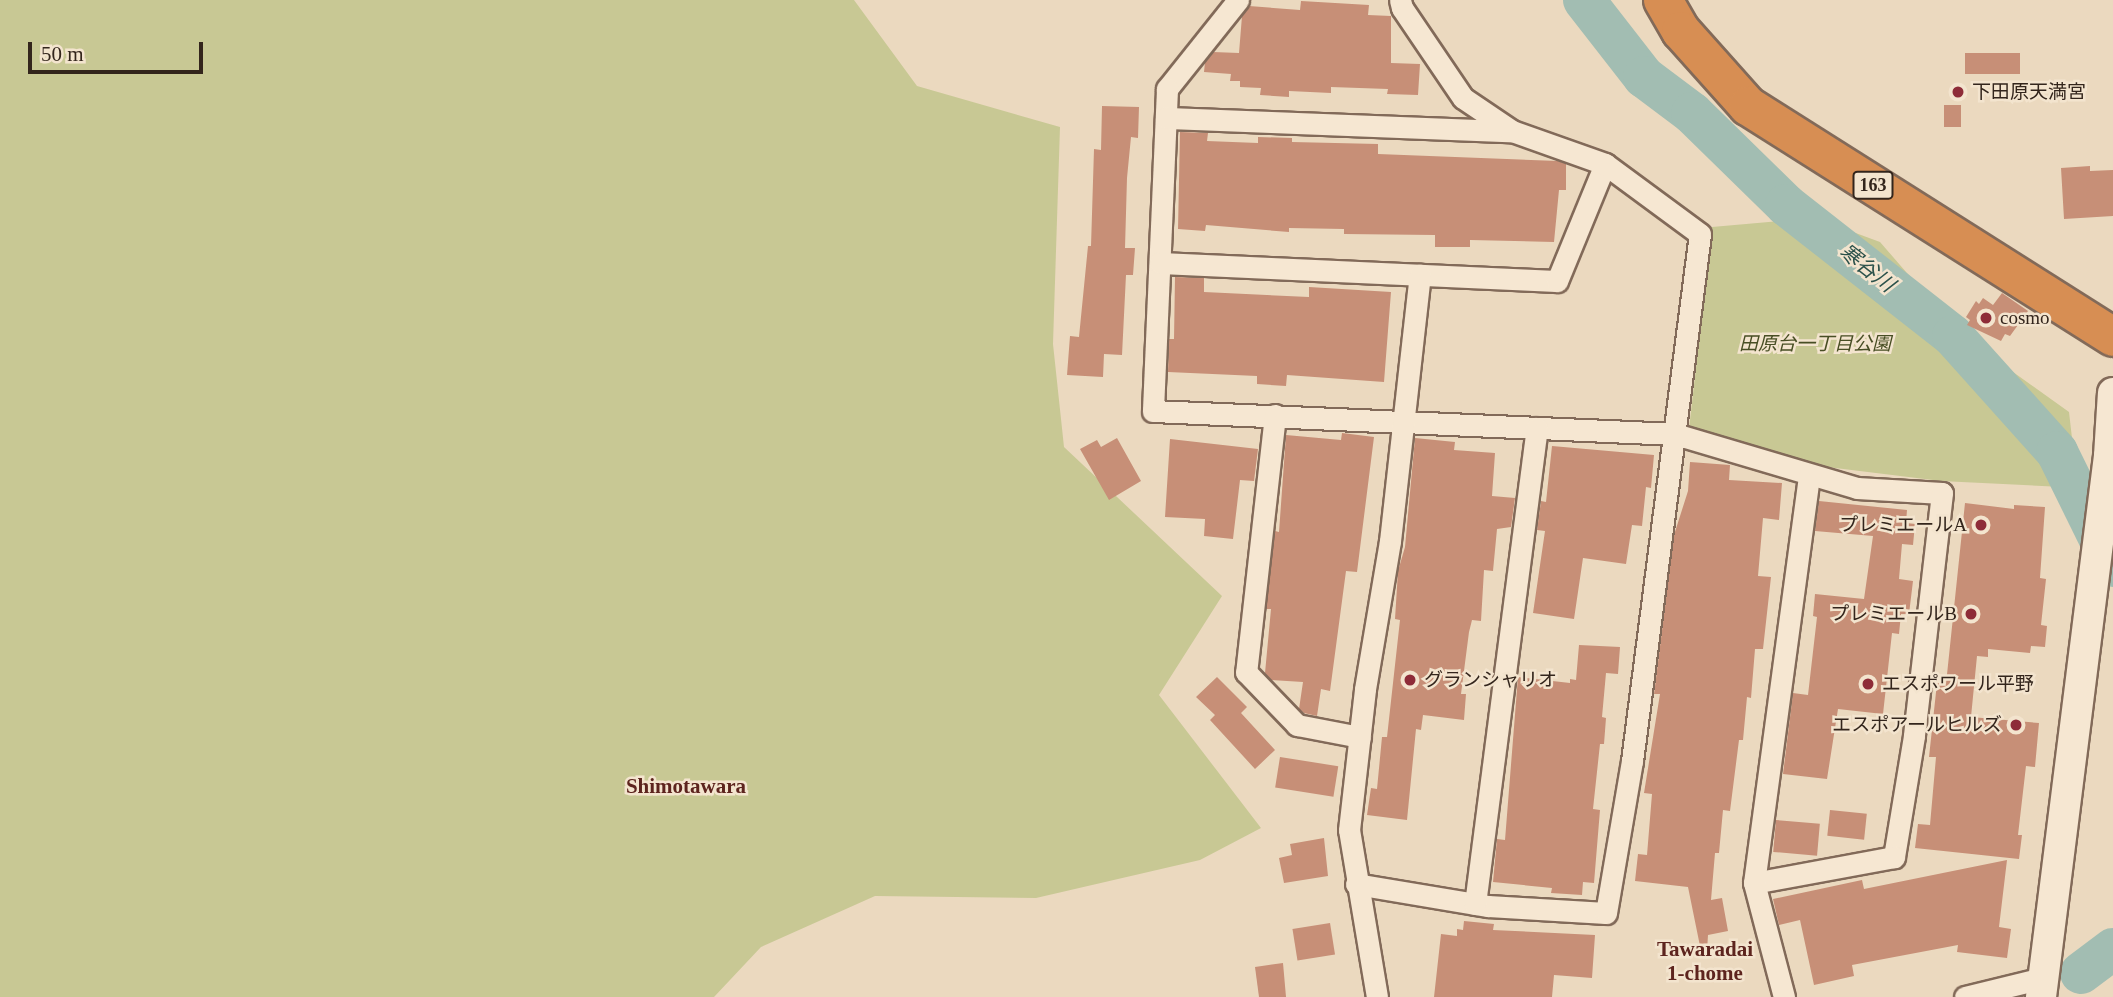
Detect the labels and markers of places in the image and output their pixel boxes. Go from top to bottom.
place label: 下田原天満宮 [1972,81,2086,103]
marker: 下田原天満宮 [1950,84,1966,100]
place label: cosmo [2000,307,2050,329]
marker: cosmo [1978,310,1994,326]
place label: プレミエールA [1839,514,1967,536]
marker: プレミエールA [1973,517,1989,533]
place label: プレミエールB [1830,603,1957,625]
marker: プレミエールB [1963,606,1979,622]
place label: グランシャリオ [1424,669,1557,691]
marker: グランシャリオ [1402,672,1418,688]
place label: エスポワール平野 [1882,673,2034,695]
marker: エスポワール平野 [1860,676,1876,692]
place label: エスポアールヒルズ [1832,714,2002,736]
marker: エスポアールヒルズ [2008,717,2024,733]

